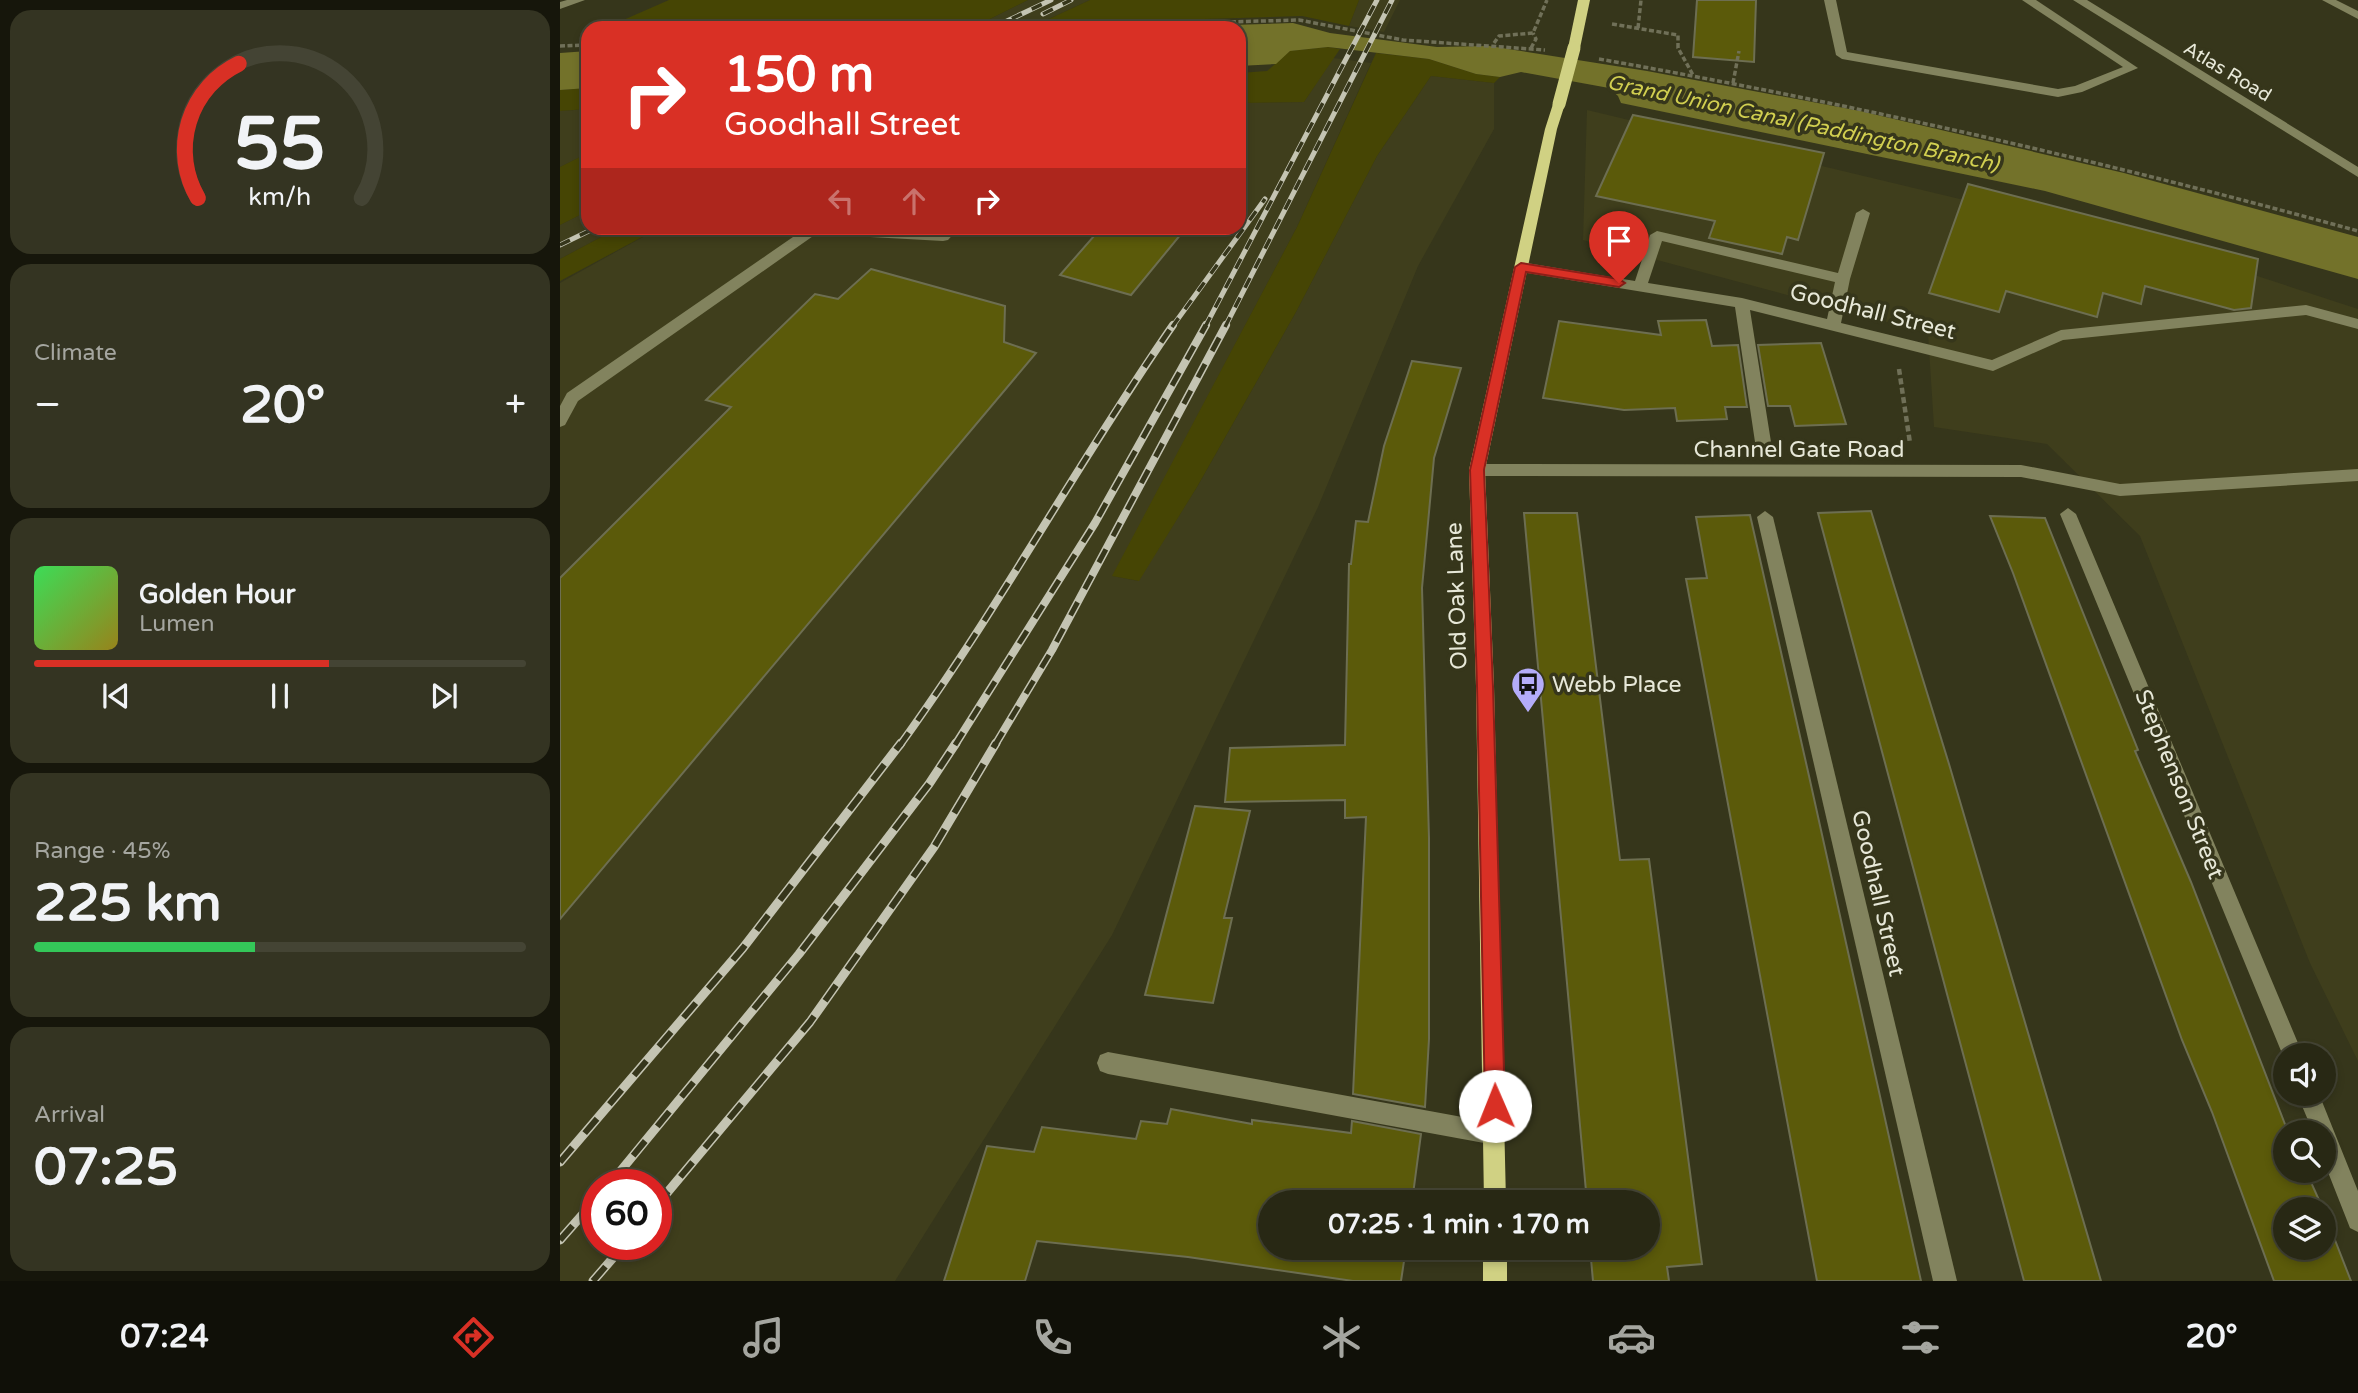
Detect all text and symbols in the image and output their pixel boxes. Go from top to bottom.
street label: Atlas Road [2180,37,2275,107]
text: 150 m [724,46,874,105]
icon: right [609,49,700,140]
water label: Grand Union Canal (Paddington Branch) [1605,70,2002,178]
text: 55 [234,101,326,189]
text: Goodhall Street [724,106,961,144]
text: km/h [249,182,311,212]
icon: left [822,182,860,220]
icon: ahead [895,182,933,220]
icon: right [968,182,1006,220]
pin [1589,211,1649,283]
icon: arrive [1600,222,1638,260]
street label: Goodhall Street [1787,278,1959,346]
text: Climate [34,339,117,367]
text: 20° [240,374,325,437]
text: − [34,382,61,428]
text: + [505,382,526,428]
street label: Channel Gate Road [1693,436,1905,464]
street label: Old Oak Lane [1440,522,1474,670]
text: Golden Hour [139,579,296,610]
text: Lumen [139,610,214,638]
bus stop icon: Webb Place [1509,665,1547,714]
place label: Webb Place [1552,671,1681,699]
icon: previous [97,677,135,715]
icon: pause [261,677,299,715]
icon: next [425,677,463,715]
street label: Stephenson Street [2128,686,2230,883]
street label: Goodhall Street [1845,807,1911,979]
text: Range · 45% [34,837,170,865]
text: 225 km [34,872,222,935]
map controls [2273,1043,2336,1260]
button: sound [2273,1043,2336,1106]
position arrow [1458,1069,1532,1143]
text: Arrival [34,1101,105,1129]
button: search [2273,1120,2336,1183]
text: 07:25 [34,1136,178,1199]
speed limit sign: 60 [581,1169,672,1260]
button: layers [2273,1197,2336,1260]
text: 07:25 · 1 min · 170 m [1328,1209,1590,1240]
icon: directions [449,1313,498,1362]
icon: music [739,1313,788,1362]
icon: phone [1028,1313,1077,1362]
icon: climate [1317,1313,1366,1362]
icon: car [1607,1313,1656,1362]
icon: filters [1896,1313,1945,1362]
text: 07:24 [120,1318,209,1356]
text: 20° [2185,1318,2238,1356]

